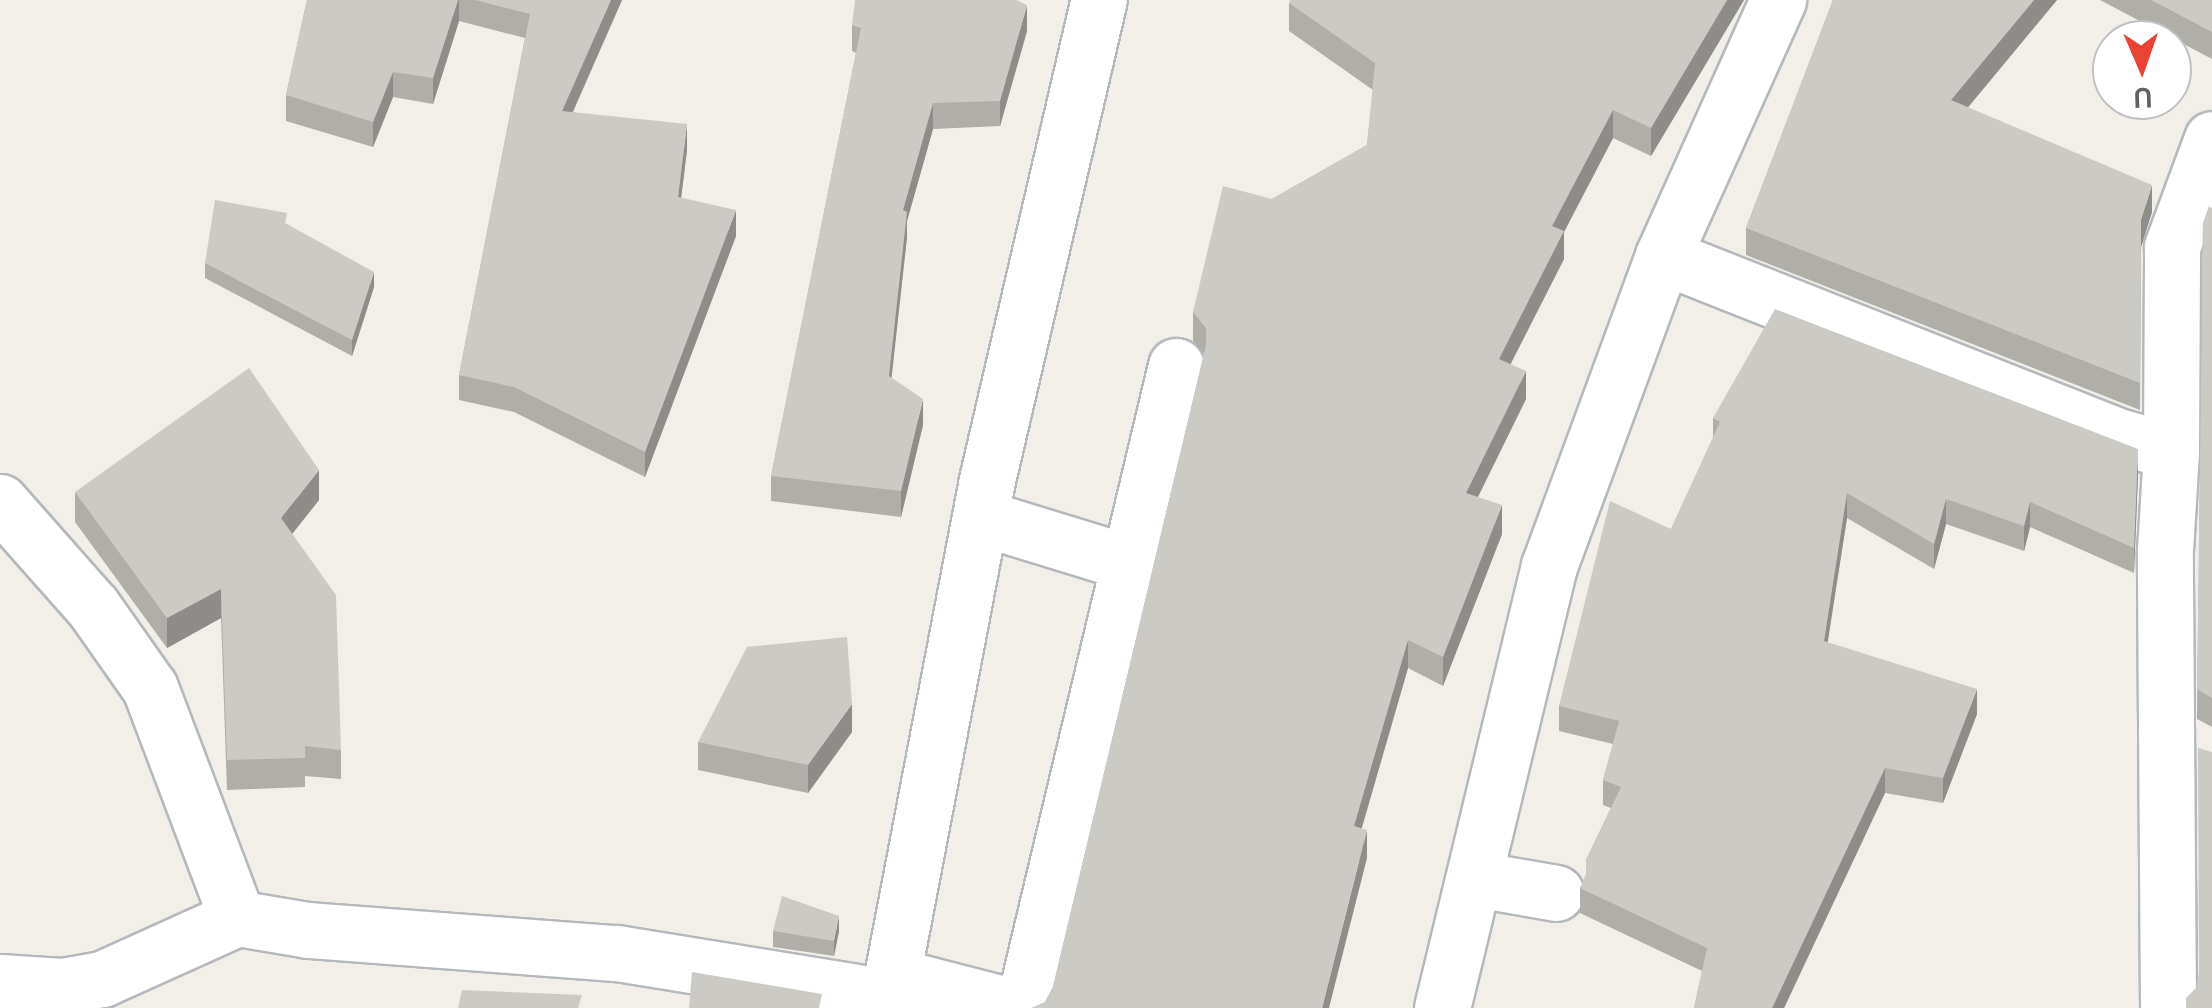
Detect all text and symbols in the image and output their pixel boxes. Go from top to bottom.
north arrow [2092,20,2192,120]
text: U [2133,80,2153,116]

